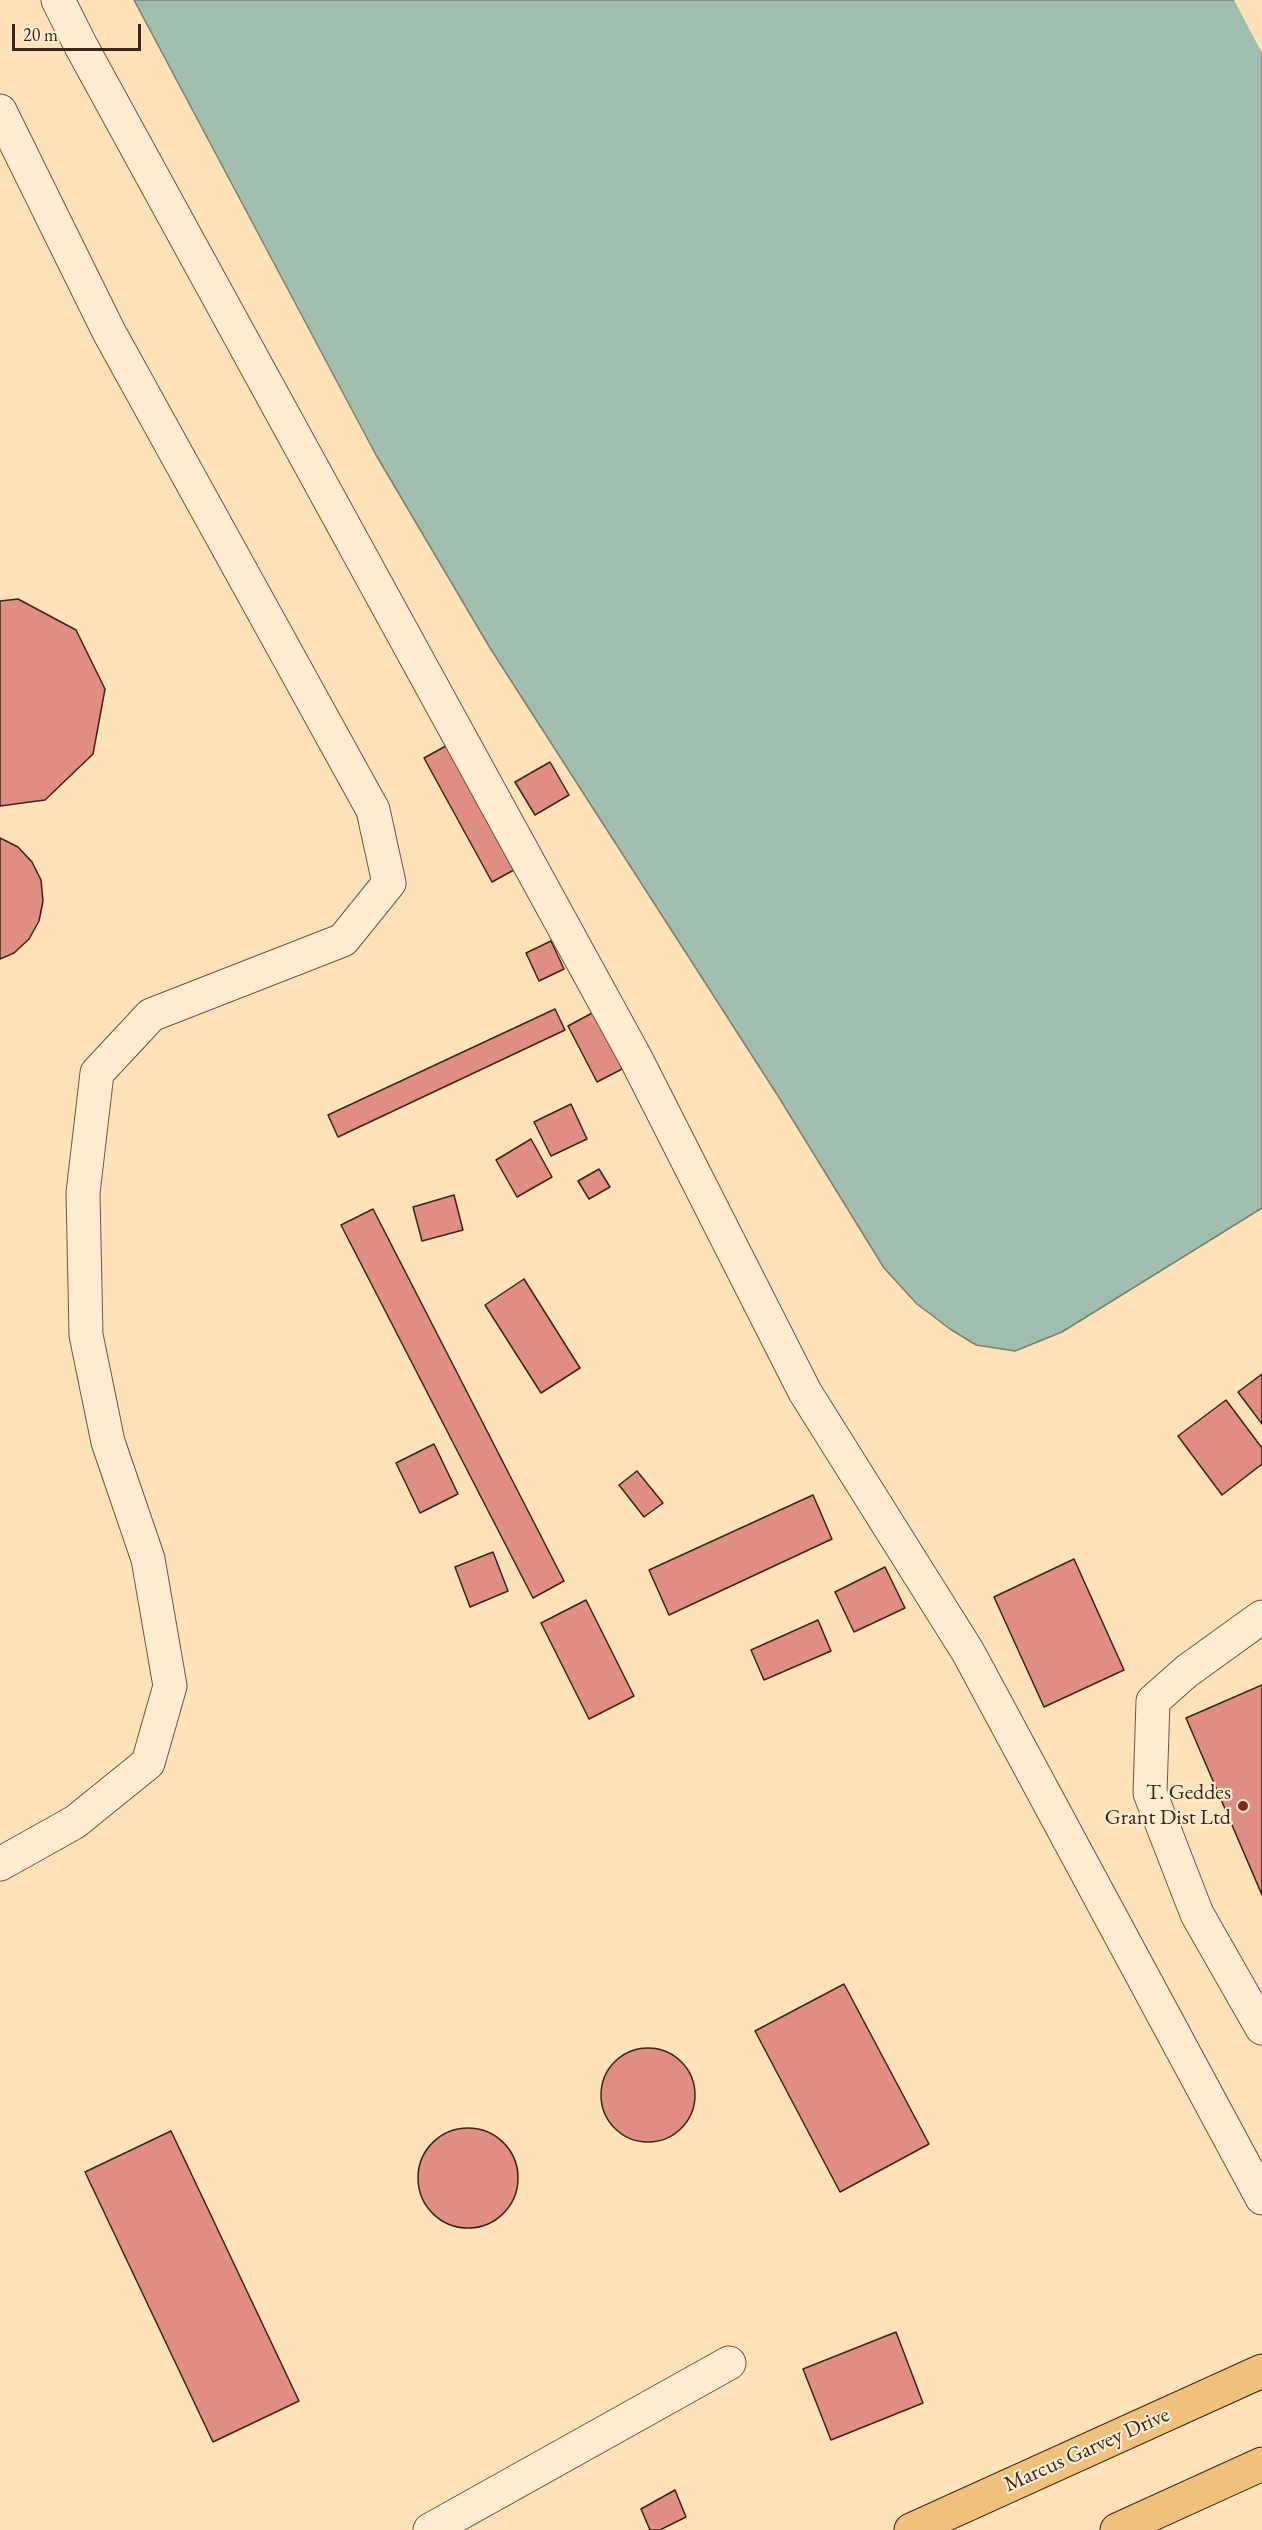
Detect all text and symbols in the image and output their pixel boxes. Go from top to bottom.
scale bar [15,12,144,50]
text: 20 m [23,23,58,46]
place label: T. Geddes Grant Dist Ltd [1105,1780,1231,1832]
marker: T. Geddes Grant Dist Ltd [1236,1799,1250,1813]
street label: Marcus Garvey Drive [1000,2402,1174,2498]

